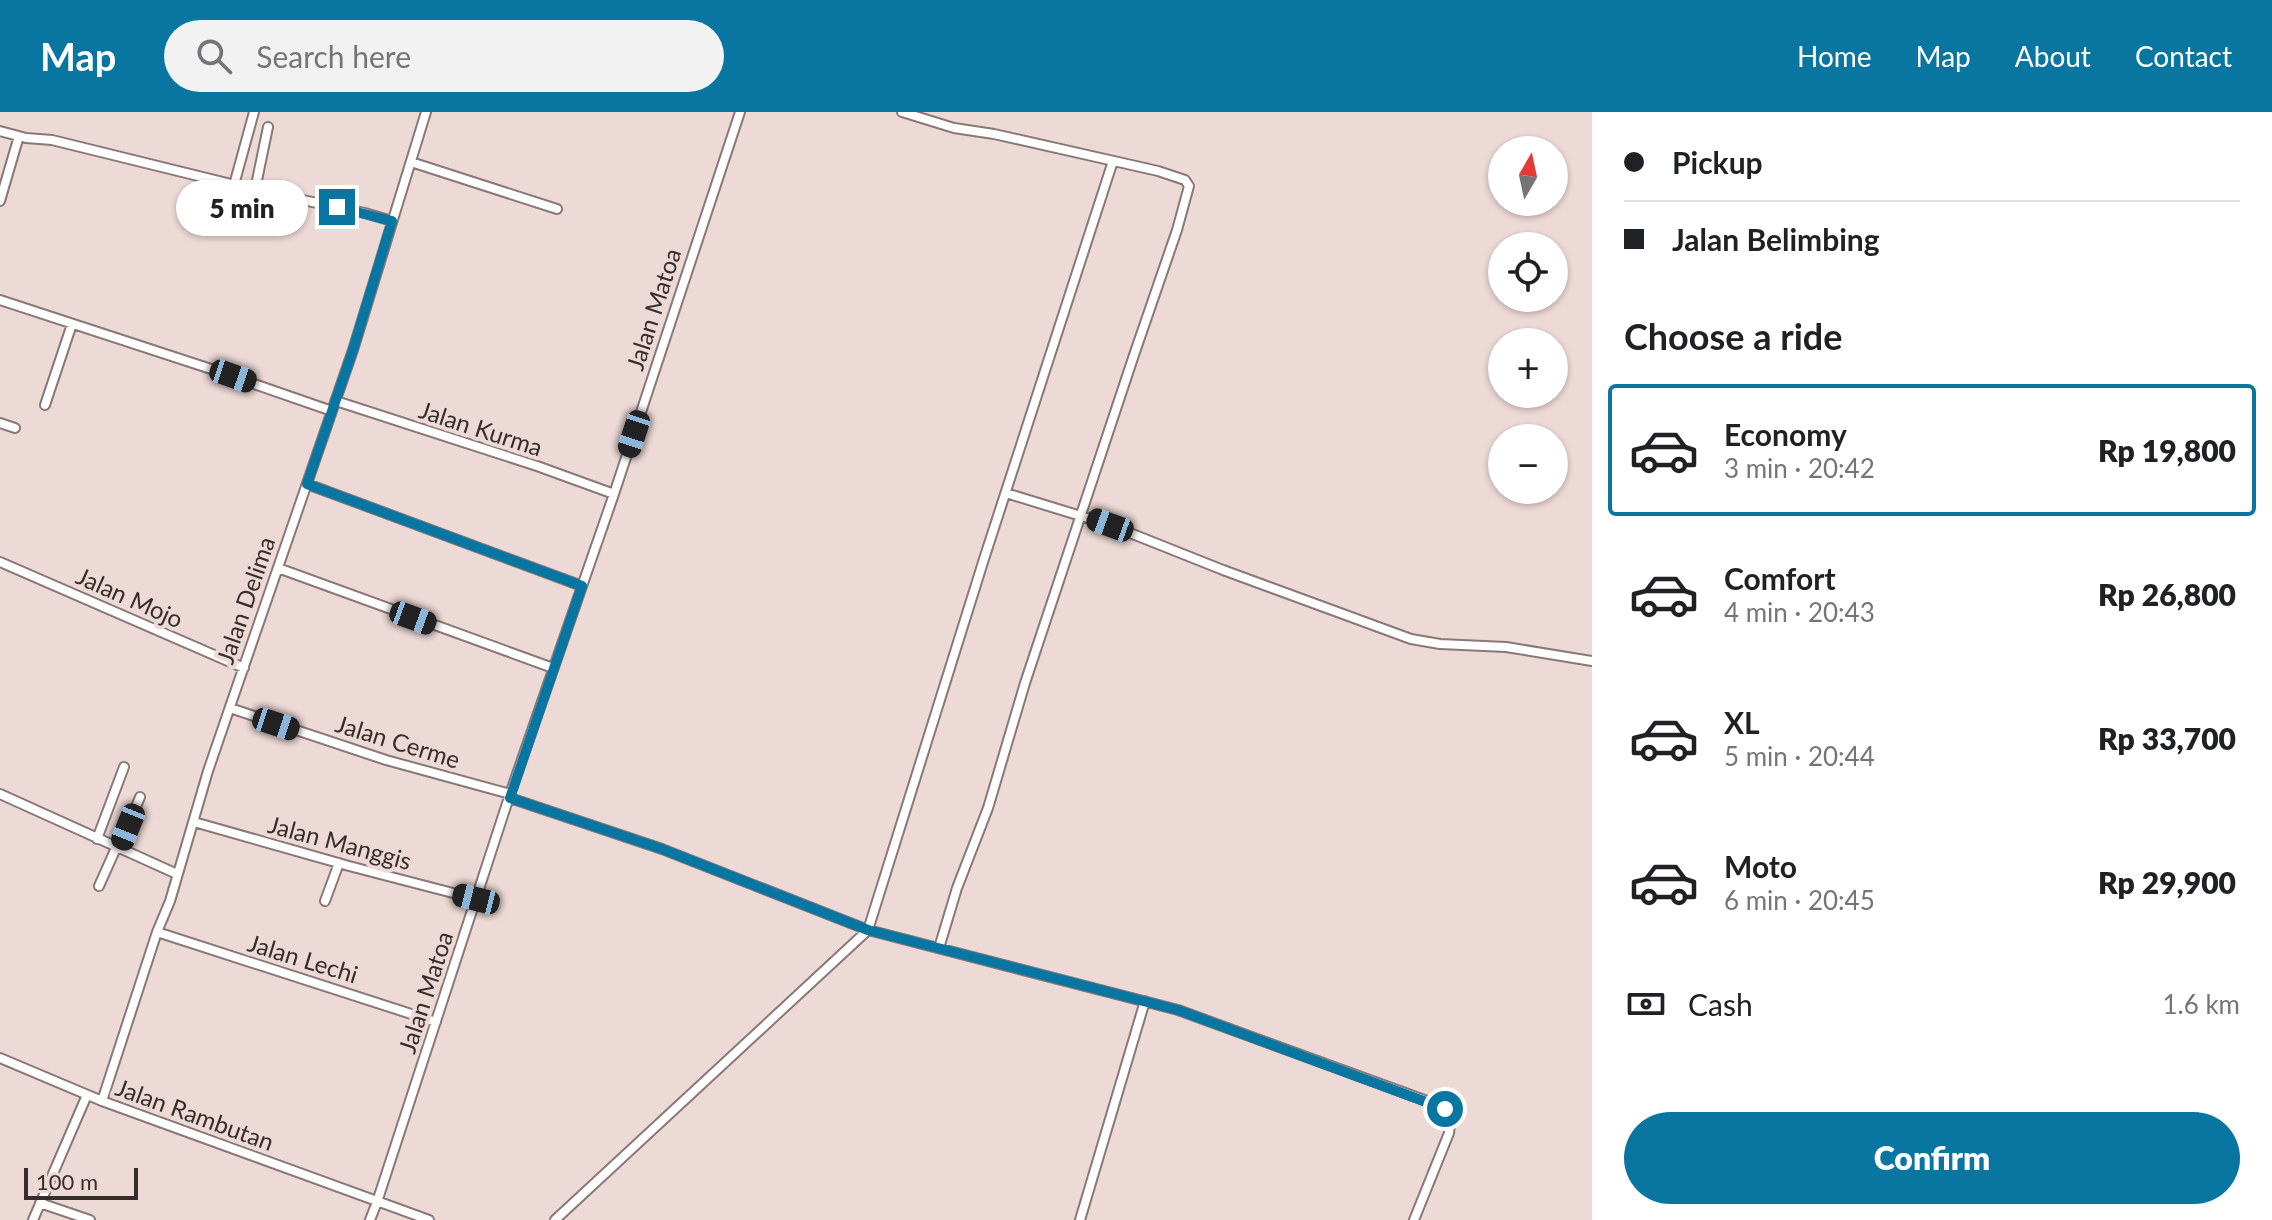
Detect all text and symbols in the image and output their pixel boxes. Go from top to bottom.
search box [164,20,724,92]
text: Map [40,33,116,79]
icon: search [192,34,236,78]
text: Search here [256,38,411,74]
text: Home [1797,39,1872,73]
text: Map [1916,39,1971,73]
text: About [2015,39,2091,73]
text: Contact [2135,39,2232,73]
north arrow [1488,136,1568,216]
map controls [1488,136,1568,504]
text: Pickup [1672,144,1763,180]
callout: 5 min [177,179,309,235]
route end [319,189,355,225]
text: 5 min [210,192,274,224]
text: Jalan Belimbing [1672,221,1880,257]
button: locate [1488,232,1568,312]
street label: Jalan Matoa [620,244,686,374]
text: Choose a ride [1624,314,1843,358]
button: + [1488,328,1568,408]
car [206,357,260,395]
street label: Jalan Kurma [416,394,546,462]
car [615,407,653,461]
icon: car [1628,414,1700,486]
text: Economy [1724,416,1847,452]
button: − [1488,424,1568,504]
text: Rp 19,800 [2098,432,2236,468]
text: 3 min · 20:42 [1724,452,1875,484]
car [1083,506,1137,544]
street label: Jalan Delima [210,533,280,667]
icon: car [1628,558,1700,630]
text: Comfort [1724,560,1836,596]
street label: Jalan Mojo [72,561,188,633]
text: Rp 26,800 [2098,576,2236,612]
text: 4 min · 20:43 [1724,596,1875,628]
car [386,599,440,637]
icon: car [1628,702,1700,774]
text: XL [1724,704,1760,740]
car [249,705,303,743]
street label: Jalan Cerme [332,708,464,774]
text: Rp 33,700 [2098,720,2236,756]
text: 5 min · 20:44 [1724,740,1875,772]
car [108,800,148,854]
street label: Jalan Manggis [265,809,415,875]
icon: car [1628,846,1700,918]
text: Moto [1724,848,1797,884]
text: Rp 29,900 [2098,864,2236,900]
car [450,882,502,916]
text: 6 min · 20:45 [1724,884,1875,916]
street label: Jalan Matoa [392,927,458,1057]
street label: Jalan Lechi [245,928,361,988]
icon: cash [1624,982,1668,1026]
text: Cash [1688,986,1753,1022]
text: 1.6 km [2162,988,2240,1020]
street label: Jalan Rambutan [112,1072,278,1156]
route start [1427,1091,1463,1127]
button: Confirm [1624,1112,2240,1204]
scale bar [24,1164,138,1200]
text: 100 m [36,1168,98,1195]

